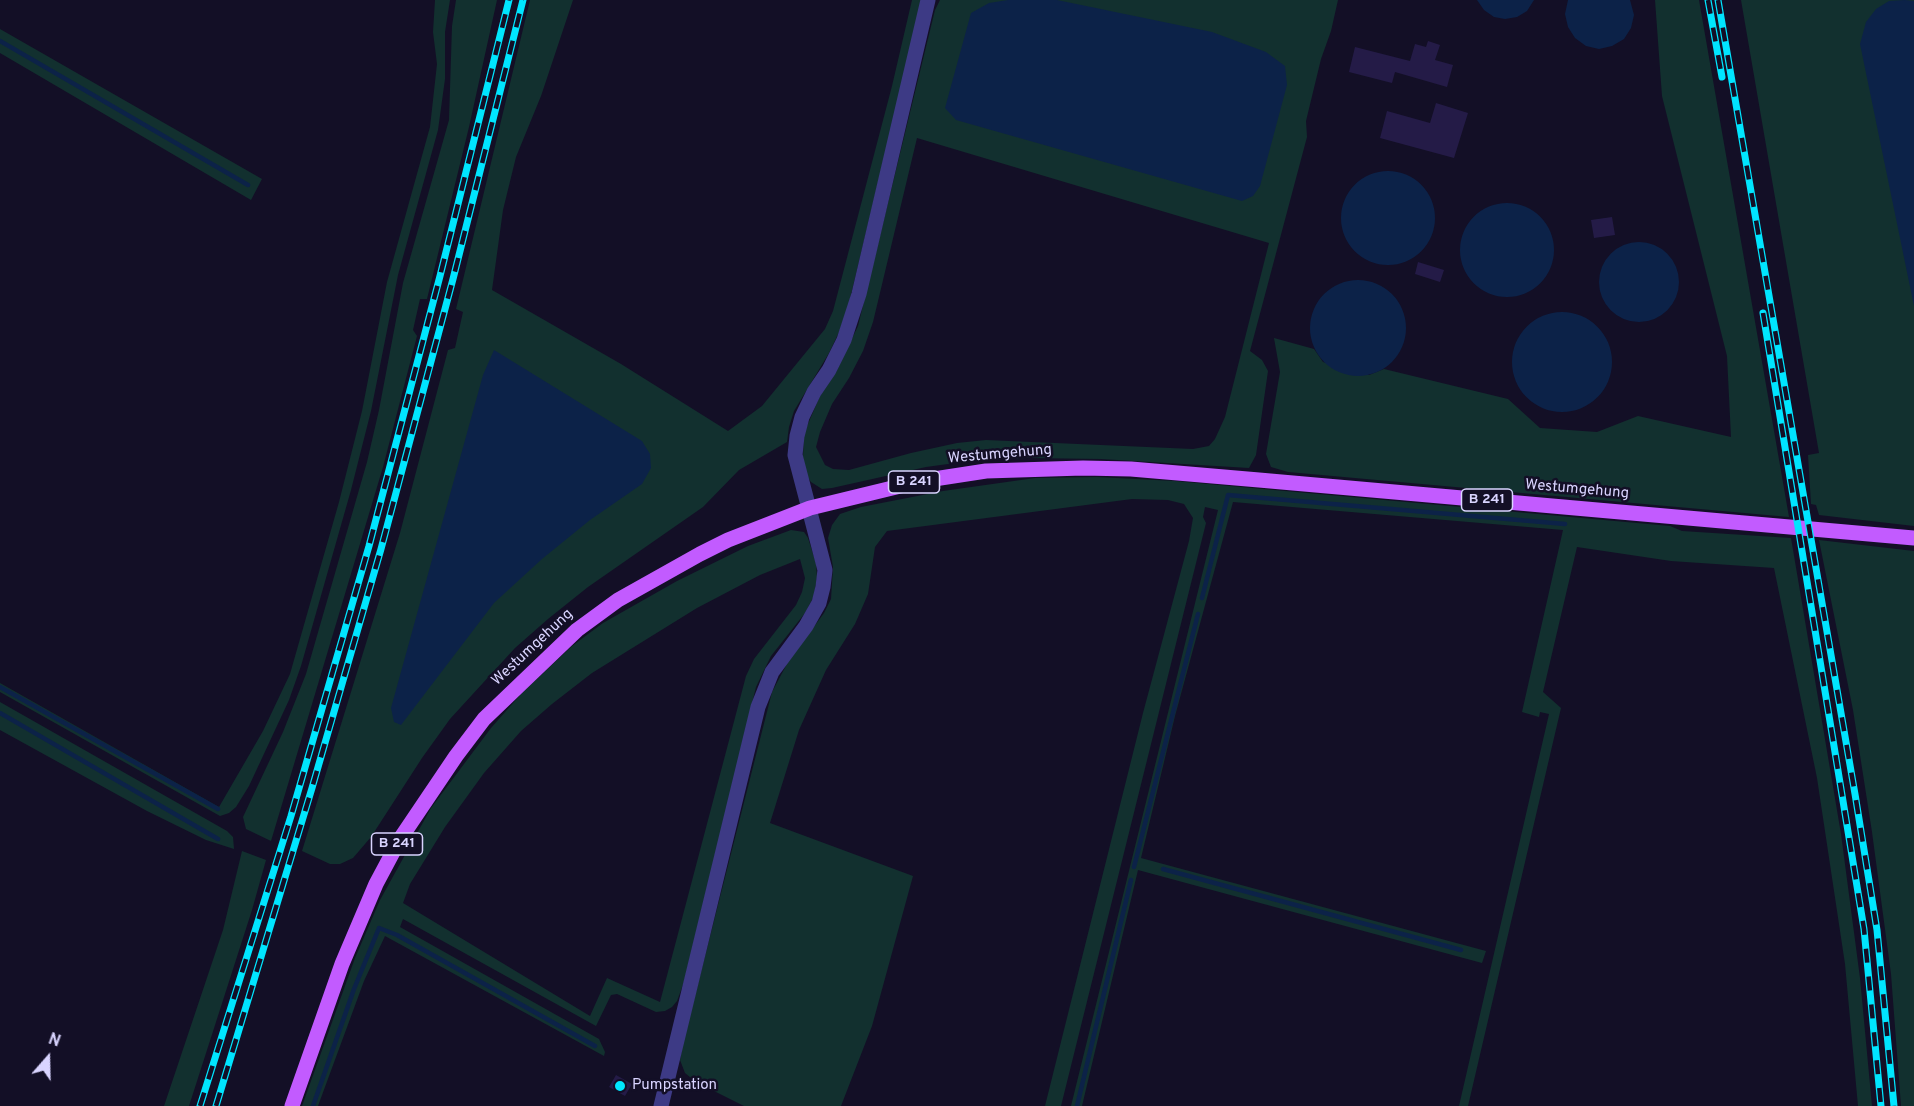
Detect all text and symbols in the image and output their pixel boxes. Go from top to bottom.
street label: Westumgehung [947,441,1053,469]
road number: B 241 [888,471,940,493]
street label: Westumgehung [1524,476,1630,504]
road number: B 241 [1462,489,1512,511]
street label: Westumgehung [489,606,577,690]
road number: B 241 [372,833,422,855]
north arrow [18,1028,78,1088]
text: N [45,1030,63,1052]
place label: Pumpstation [632,1077,717,1095]
marker: Pumpstation [613,1079,627,1093]

